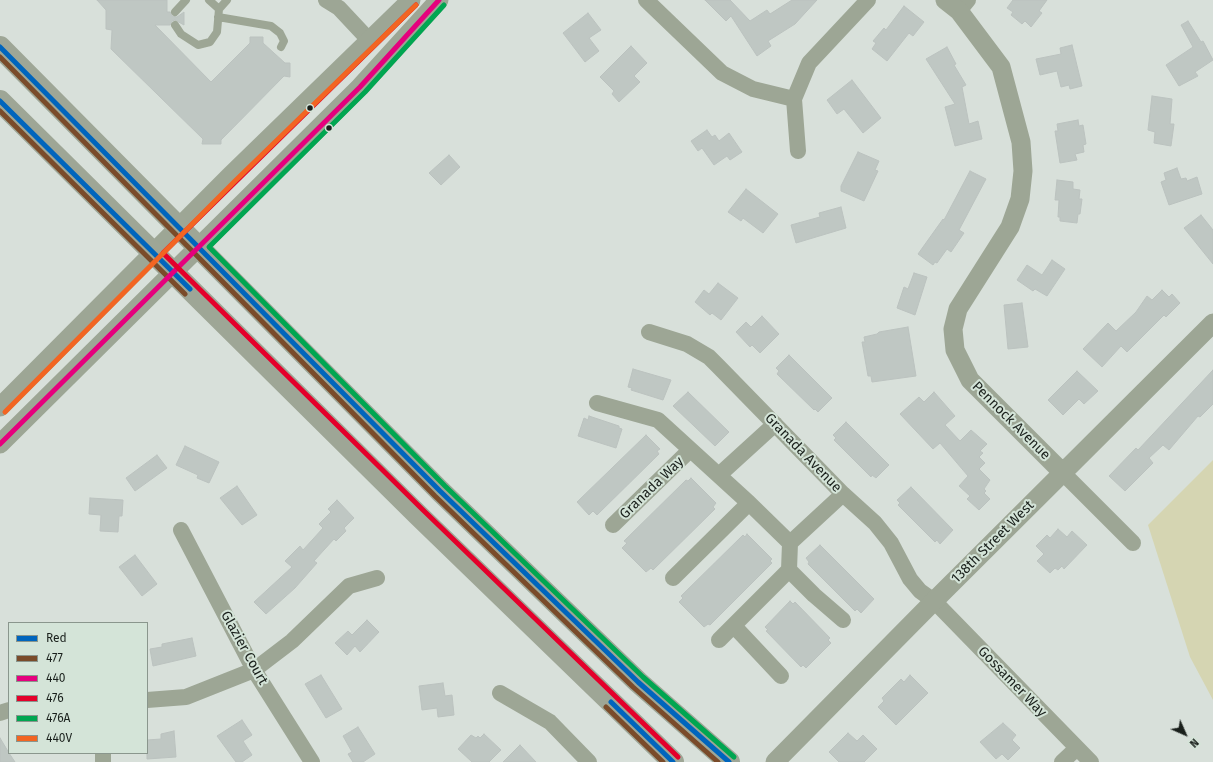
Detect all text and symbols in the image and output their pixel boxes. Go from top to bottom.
unlabelled marker [305,103,315,113]
unlabelled marker [324,123,334,133]
street label: Pennock Avenue [968,378,1054,464]
street label: Granada Avenue [761,410,845,496]
street label: Granada Way [617,453,687,523]
street label: 138th Street West [948,497,1038,587]
street label: Glazier Court [217,608,271,688]
legend [8,622,148,754]
text: Red [46,631,67,645]
street label: Gossamer Way [974,643,1050,721]
text: 477 [46,651,63,665]
text: 440 [46,671,65,685]
text: 476 [46,691,64,705]
text: 476A [46,711,70,725]
north arrow [1165,714,1205,754]
text: 440V [46,731,72,745]
text: N [1187,736,1201,750]

